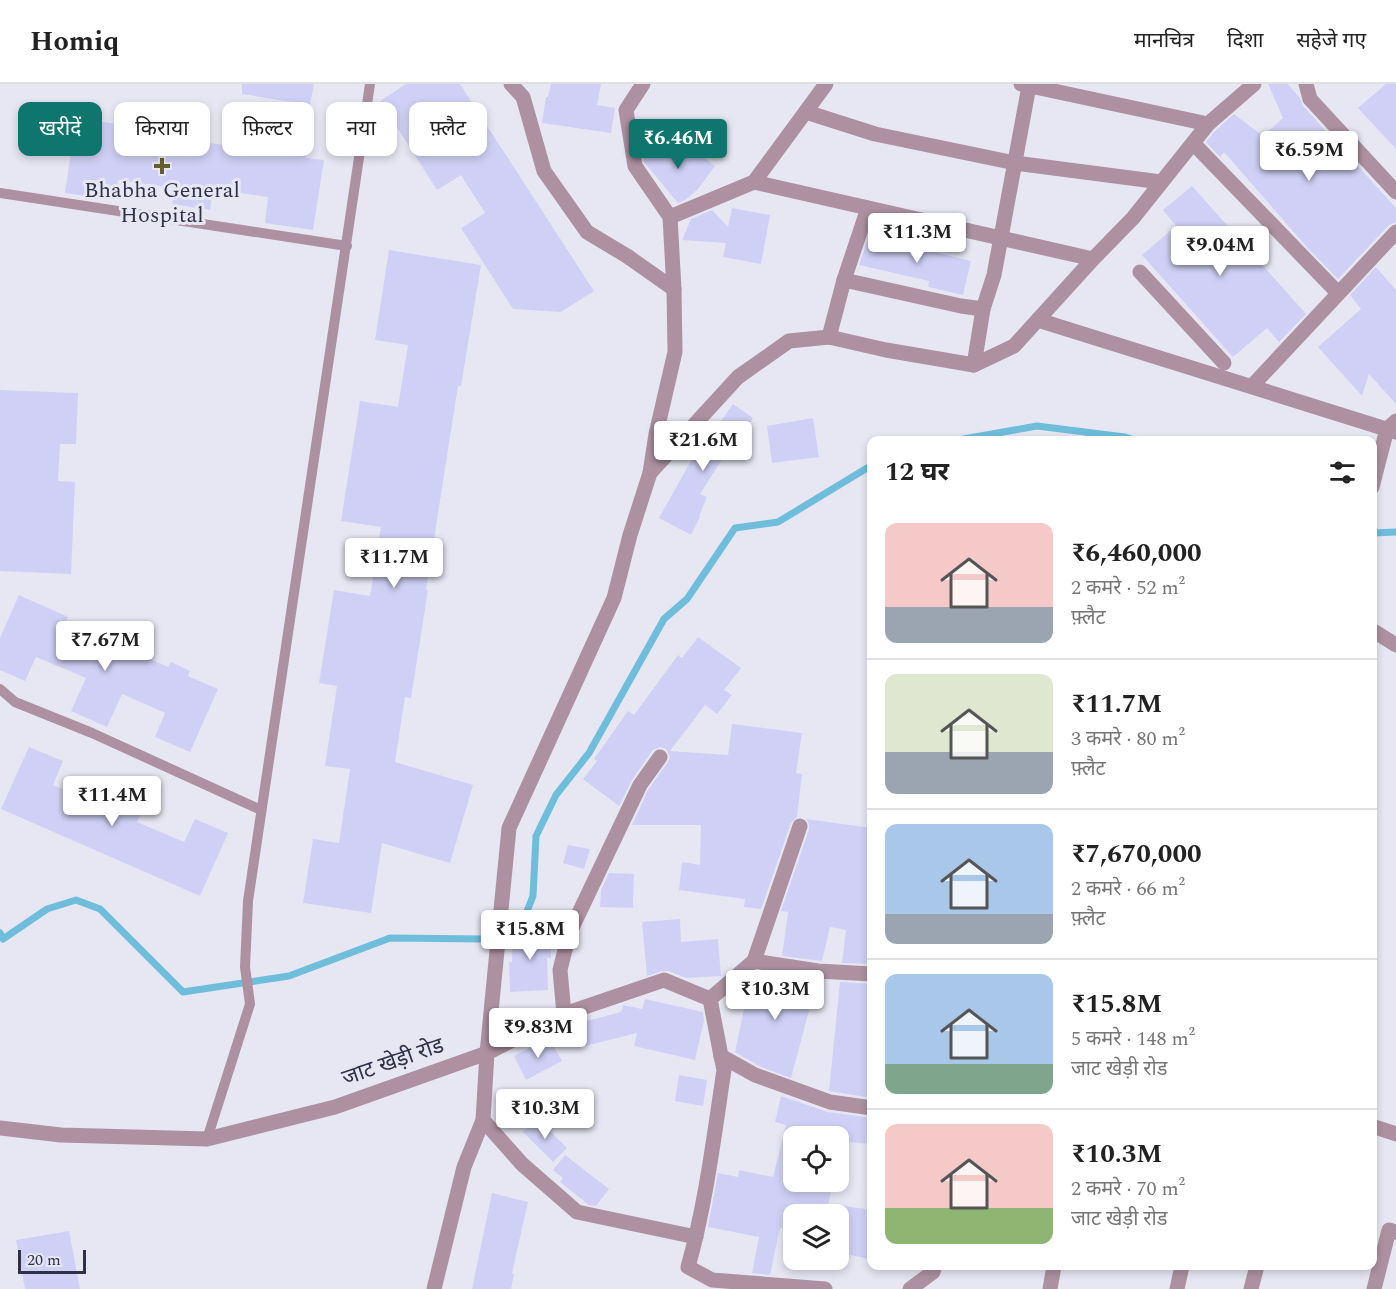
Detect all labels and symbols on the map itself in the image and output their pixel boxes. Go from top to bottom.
pin: ₹6.46M [629,119,727,170]
pin: ₹6.59M [1260,131,1358,182]
marker: Bhabha General Hospital [153,157,171,175]
place label: Bhabha General Hospital [84,174,240,232]
pin: ₹11.3M [868,213,966,264]
pin: ₹9.04M [1171,226,1269,277]
pin: ₹21.6M [654,421,752,472]
pin: ₹11.7M [345,538,443,589]
pin: ₹7.67M [56,621,154,672]
pin: ₹11.4M [63,776,161,827]
pin: ₹15.8M [481,910,579,961]
pin: ₹10.3M [726,970,824,1021]
pin: ₹9.83M [489,1008,587,1059]
street label: जाट खेड़ी रोड [337,1029,449,1095]
pin: ₹10.3M [496,1089,594,1140]
scale bar [18,1247,86,1274]

